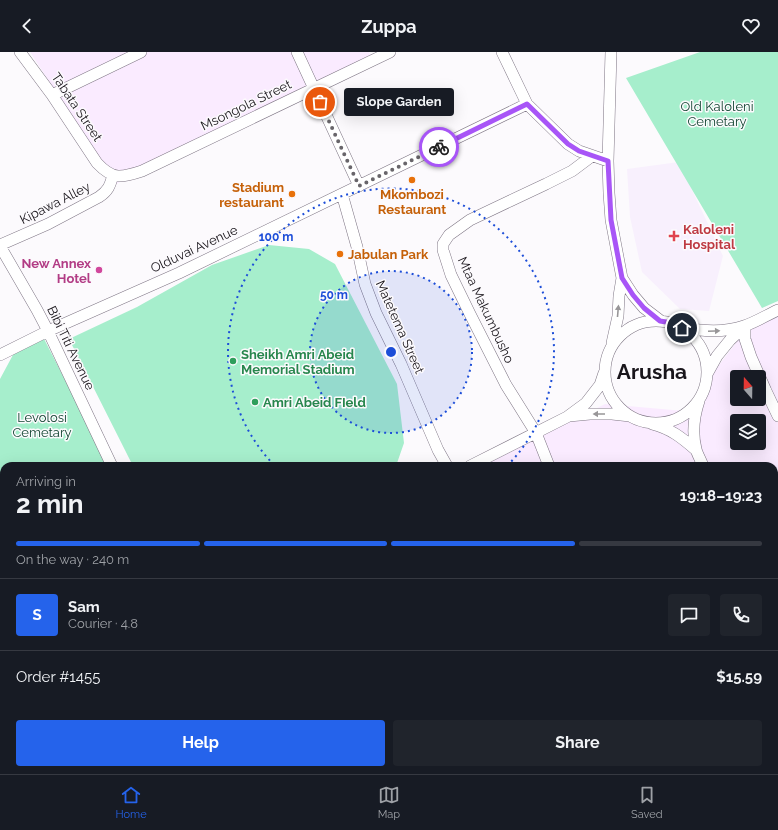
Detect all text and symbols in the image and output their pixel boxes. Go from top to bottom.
icon: back [16,15,38,37]
icon: heart [740,15,762,37]
text: Zuppa [361,16,417,37]
street label: Tabata Street [49,70,106,145]
street label: Msongola Street [198,76,294,133]
pin [303,85,337,119]
callout: Slope Garden [344,88,454,116]
icon: bag [309,91,331,113]
text: Slope Garden [357,94,442,109]
park label: Old Kaloleni Cemetary [681,99,754,129]
courier [419,127,459,167]
icon: bike [428,136,450,158]
marker: Mkombozi Restaurant [407,175,417,185]
street label: Kipawa Alley [17,179,93,227]
place label: Stadium restaurant [219,180,284,210]
place label: Mkombozi Restaurant [378,187,446,217]
marker: Stadium restaurant [287,189,297,199]
street label: Olduvai Avenue [148,222,240,276]
place label: Kaloleni Hospital [683,222,736,252]
text: 100 m [259,230,293,244]
marker: Kaloleni Hospital [668,230,680,242]
place label: Jabulan Park [348,247,429,262]
marker: Jabulan Park [335,249,345,259]
street label: Mtaa Makumbusho [455,254,517,366]
place label: New Annex Hotel [21,256,92,286]
marker: New Annex Hotel [94,265,104,275]
street label: Matetema Street [373,278,428,377]
text: 50 m [320,288,348,302]
street label: Bibi Titi Avenue [44,303,98,393]
one-way arrow [615,305,621,317]
pin [665,311,699,345]
icon: home [671,317,693,339]
one-way arrow [708,328,721,334]
centre of rings [384,345,398,359]
place label: Sheikh Amri Abeid Memorial Stadium [241,347,355,377]
marker: Sheikh Amri Abeid Memorial Stadium [228,356,238,366]
district label: Arusha [617,359,687,384]
north arrow [730,370,766,406]
map controls [730,370,766,450]
place label: Amri Abeid FIeld [263,395,366,410]
marker: Amri Abeid FIeld [250,397,260,407]
park label: Levolosi Cemetary [12,410,72,440]
one-way arrow [592,411,605,417]
button: layers [730,414,766,450]
text: Arriving in [16,474,76,489]
text: 19:18–19:23 [680,487,762,505]
text: 2 min [16,489,83,519]
text: On the way · 240 m [16,552,129,567]
button: chat [668,594,710,636]
button: phone [720,594,762,636]
text: Sam [68,598,100,616]
text: S [32,606,42,624]
text: Courier · 4.8 [68,616,138,631]
text: Order #1455 [16,668,100,686]
text: $15.59 [716,668,762,686]
button: Help [16,720,385,766]
button: Share [393,720,762,766]
tab: Home [116,784,147,821]
tab: Map [378,784,400,821]
tab: Saved [631,784,662,821]

